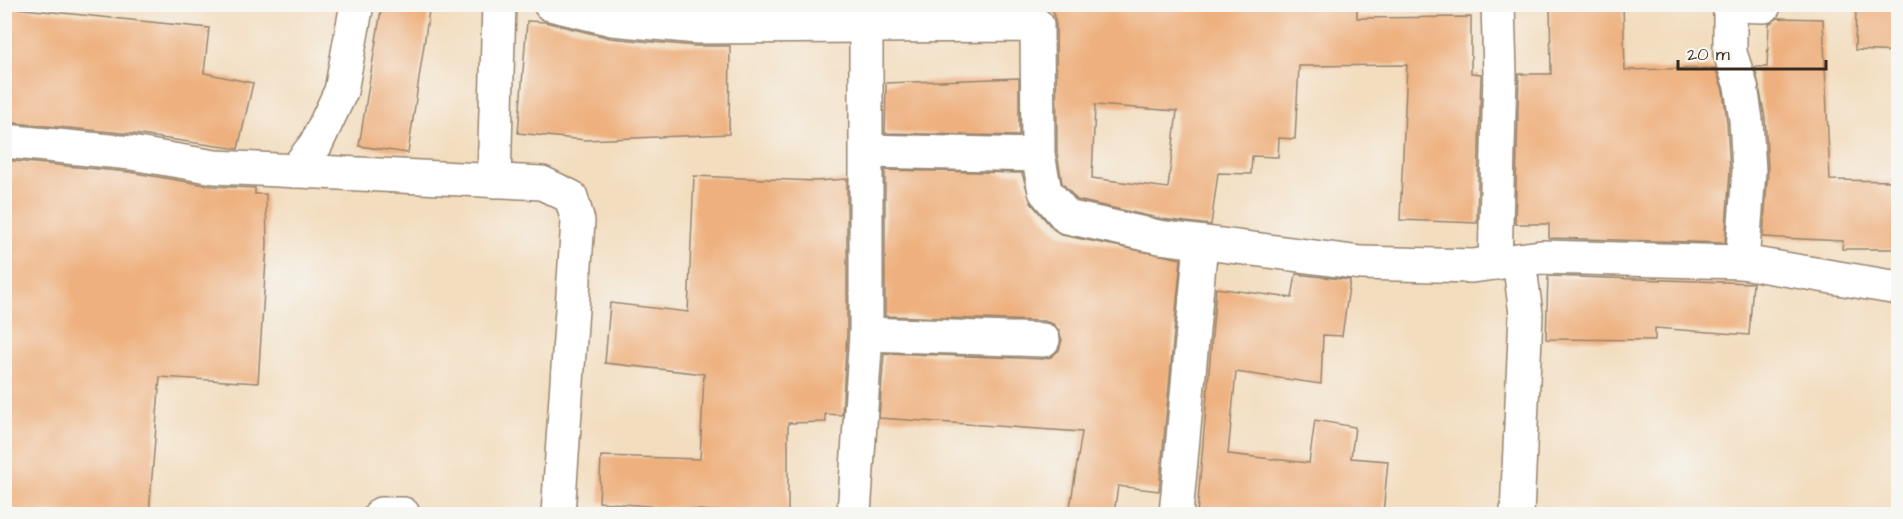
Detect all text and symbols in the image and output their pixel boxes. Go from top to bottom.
scale bar [1678,33,1826,71]
text: 20 m [1687,42,1730,67]

